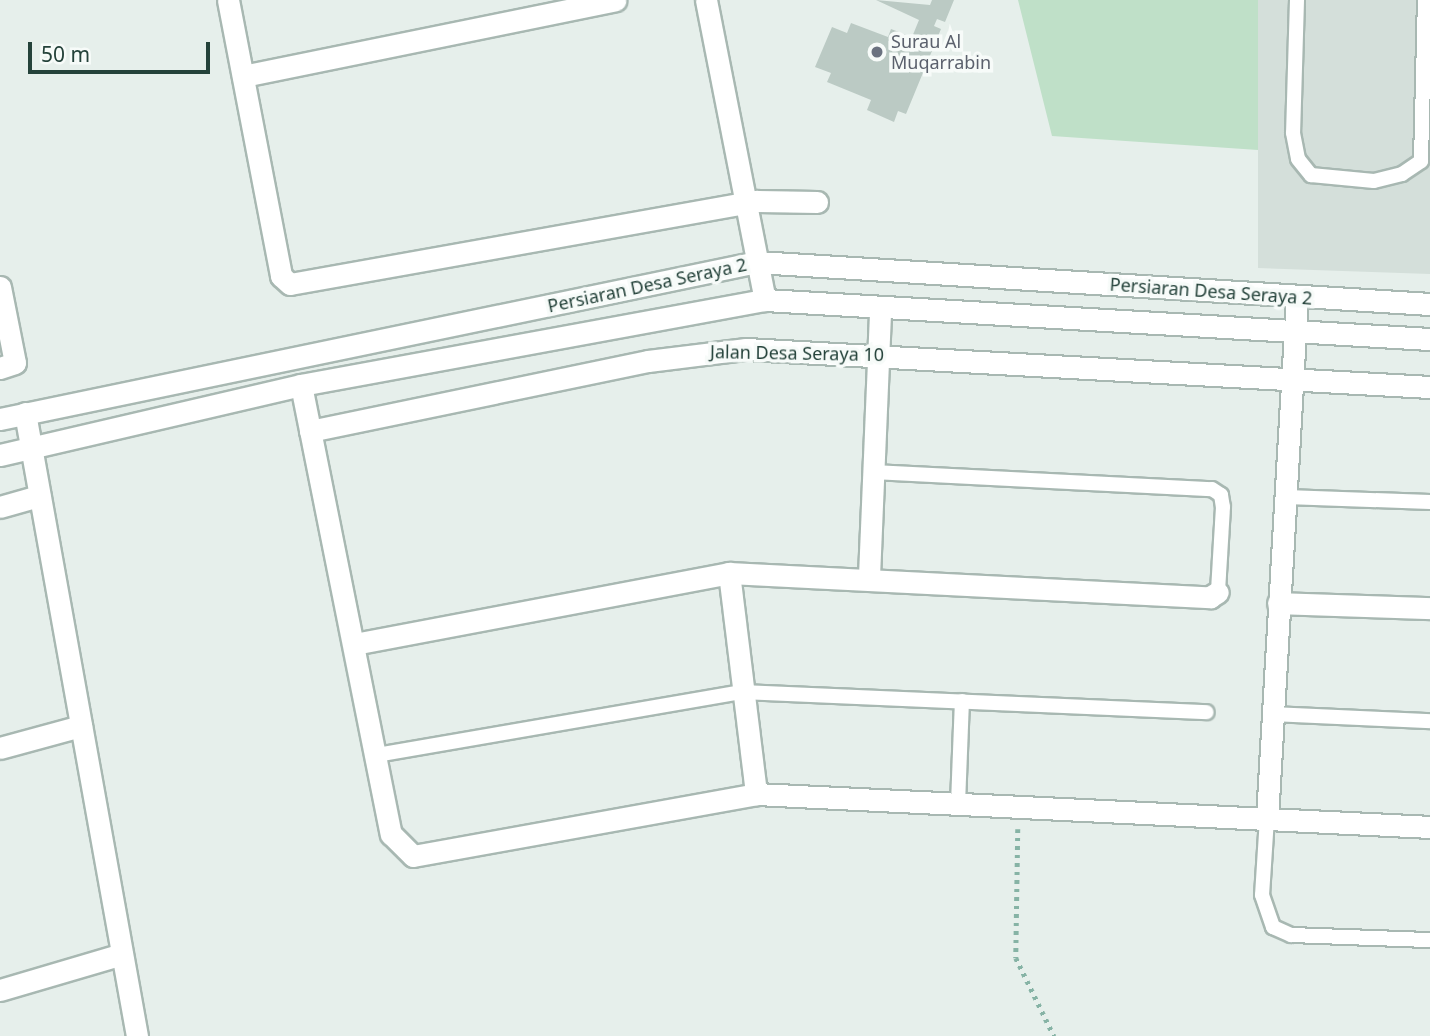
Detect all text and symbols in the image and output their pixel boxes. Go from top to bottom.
scale bar [32,28,214,72]
place label: Surau Al Muqarrabin [891,31,991,74]
text: 50 m [41,40,90,68]
marker: Surau Al Muqarrabin [869,44,885,60]
street label: Persiaran Desa Seraya 2 [545,253,749,317]
street label: Persiaran Desa Seraya 2 [1109,273,1313,309]
street label: Jalan Desa Seraya 10 [710,341,884,365]

